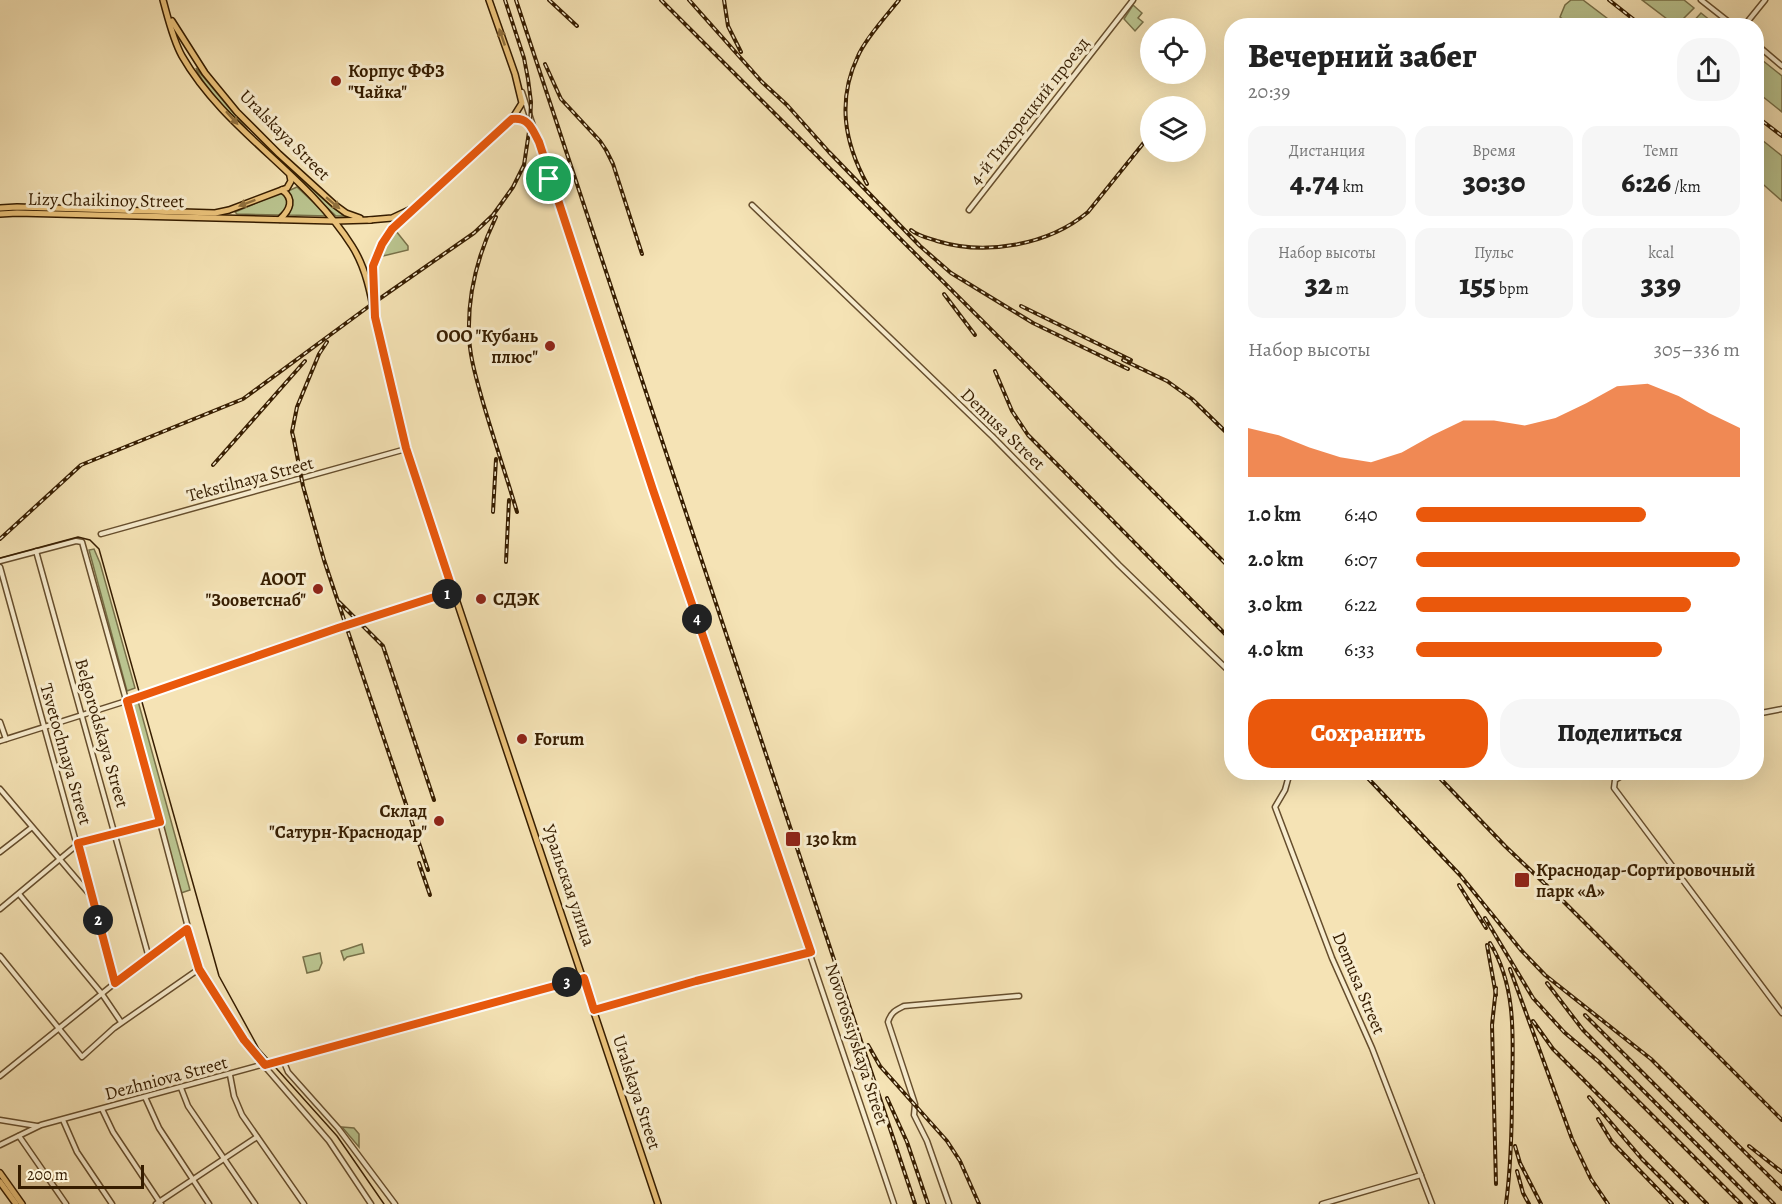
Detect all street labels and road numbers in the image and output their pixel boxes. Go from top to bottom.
street label: 4-й Тихорецкий проезд [964,32,1095,190]
street label: Uralskaya Street [234,84,336,186]
street label: Lizy Chaikinoy Street [27,187,185,213]
street label: Demusa Street [955,383,1051,475]
street label: Tekstilnaya Street [184,451,316,507]
street label: Belgorodskaya Street [69,656,135,810]
street label: Tsvetochnaya Street [34,680,98,828]
street label: Уральская улица [537,821,601,950]
street label: Demusa Street [1327,928,1391,1038]
street label: Novorossiyskaya Street [819,960,895,1128]
street label: Uralskaya Street [607,1032,667,1152]
street label: Dezhniova Street [102,1050,230,1106]

